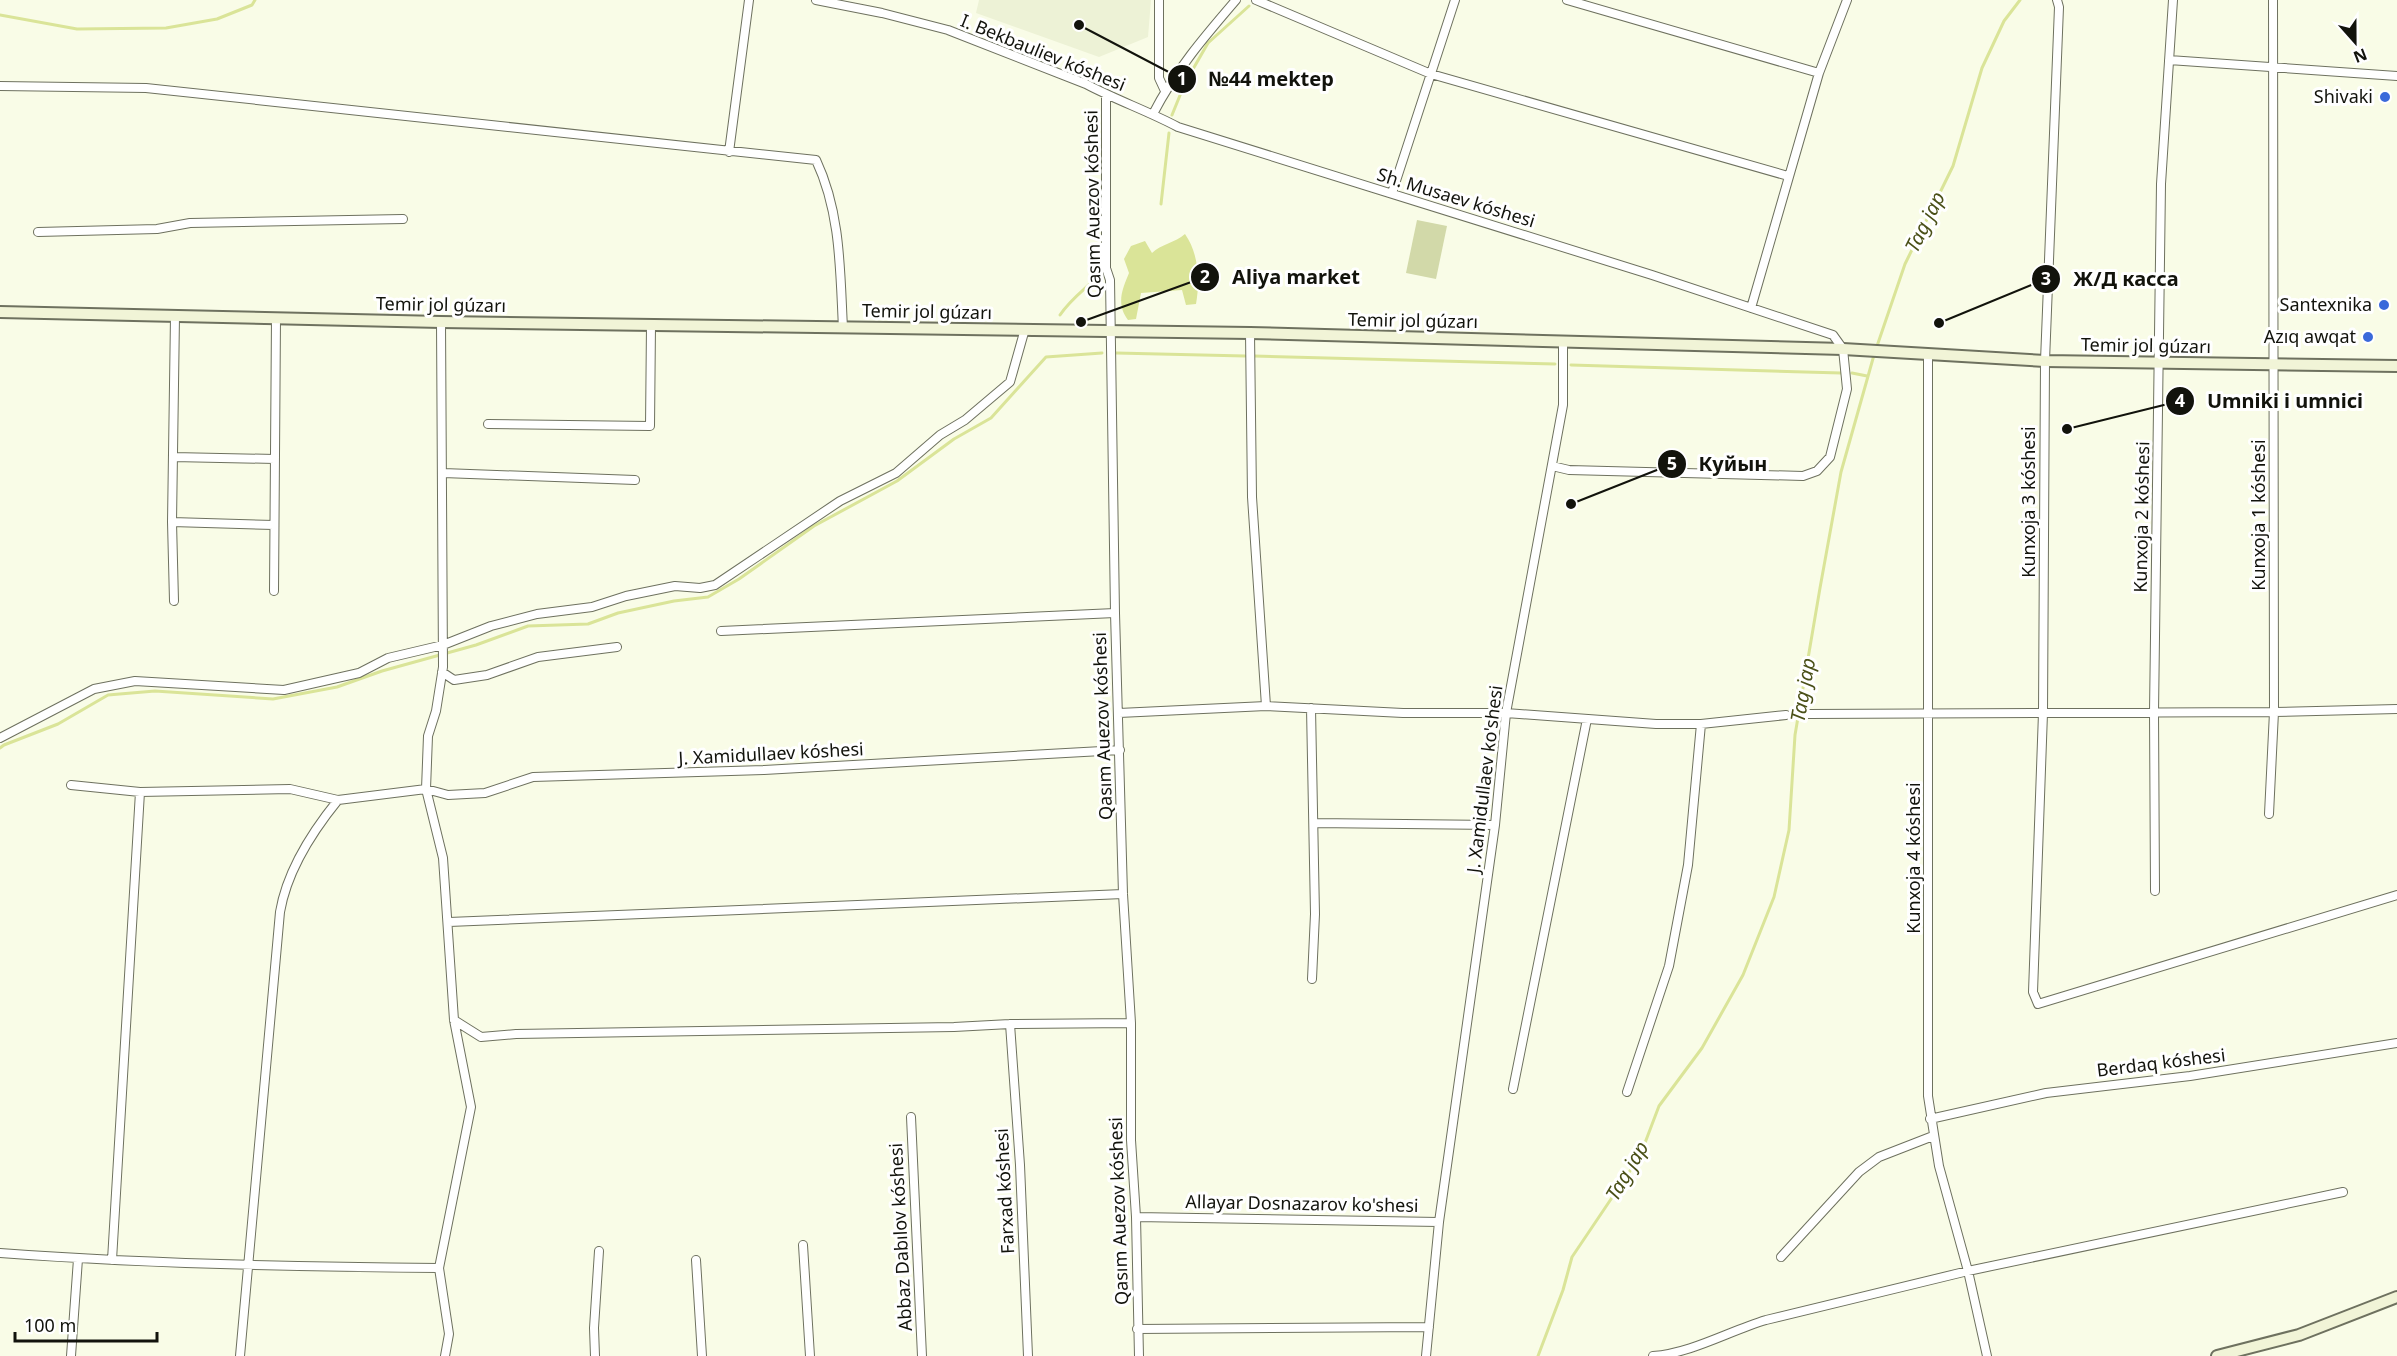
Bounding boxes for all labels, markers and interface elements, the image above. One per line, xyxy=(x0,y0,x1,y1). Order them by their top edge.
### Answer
street label: I. Bekbauliev kóshesi xyxy=(957,8,1129,96)
north arrow xyxy=(2325,12,2385,72)
text: N xyxy=(2350,43,2370,69)
callout: №44 mektep xyxy=(1167,60,1346,98)
text: №44 mektep xyxy=(1208,65,1334,92)
text: 1 xyxy=(1177,66,1187,90)
place label: Shivaki xyxy=(2314,84,2373,108)
marker: Shivaki xyxy=(2378,90,2392,104)
street label: Qasım Auezov kóshesi xyxy=(1078,110,1106,298)
street label: Sh. Musaev kóshesi xyxy=(1374,162,1538,232)
water label: Tag jap xyxy=(1898,187,1951,257)
callout: Aliya market xyxy=(1190,258,1372,296)
callout: Ж/Д касса xyxy=(2031,260,2190,298)
text: Aliya market xyxy=(1232,263,1360,290)
text: 2 xyxy=(1200,264,1210,288)
text: Ж/Д касса xyxy=(2073,265,2179,292)
text: 3 xyxy=(2041,266,2051,290)
street label: Temir jol gúzarı xyxy=(376,291,506,317)
place label: Santexnika xyxy=(2280,292,2372,316)
street label: Temir jol gúzarı xyxy=(862,298,992,324)
marker: Santexnika xyxy=(2377,298,2391,312)
street label: Temir jol gúzarı xyxy=(1348,307,1478,333)
place label: Azıq awqat xyxy=(2264,324,2356,348)
marker: Azıq awqat xyxy=(2361,330,2375,344)
street label: Temir jol gúzarı xyxy=(2081,332,2211,358)
callout: Umniki i umnici xyxy=(2165,382,2375,420)
text: Umniki i umnici xyxy=(2207,387,2363,414)
text: 4 xyxy=(2175,388,2185,412)
street label: Kunxoja 3 kóshesi xyxy=(2016,426,2040,578)
street label: Kunxoja 1 kóshesi xyxy=(2246,439,2270,591)
street label: Kunxoja 2 kóshesi xyxy=(2128,441,2154,593)
callout: Куйын xyxy=(1657,445,1780,483)
text: Куйын xyxy=(1699,450,1767,477)
text: 5 xyxy=(1667,451,1677,475)
street label: Qasım Auezov kóshesi xyxy=(1087,632,1117,820)
water label: Tag jap xyxy=(1784,656,1821,724)
street label: J. Xamidullaev ko'shesi xyxy=(1460,684,1507,876)
street label: J. Xamidullaev kóshesi xyxy=(676,736,864,770)
street label: Kunxoja 4 kóshesi xyxy=(1901,782,1925,934)
street label: Berdaq kóshesi xyxy=(2095,1042,2227,1082)
street label: Qasım Auezov kóshesi xyxy=(1103,1117,1133,1305)
street label: Farxad kóshesi xyxy=(989,1128,1019,1255)
water label: Tag jap xyxy=(1599,1136,1654,1206)
street label: Abbaz Dabılov kóshesi xyxy=(883,1142,917,1332)
street label: Allayar Dosnazarov ko'shesi xyxy=(1185,1189,1419,1217)
scale bar xyxy=(15,1305,158,1343)
text: 100 m xyxy=(24,1313,76,1337)

